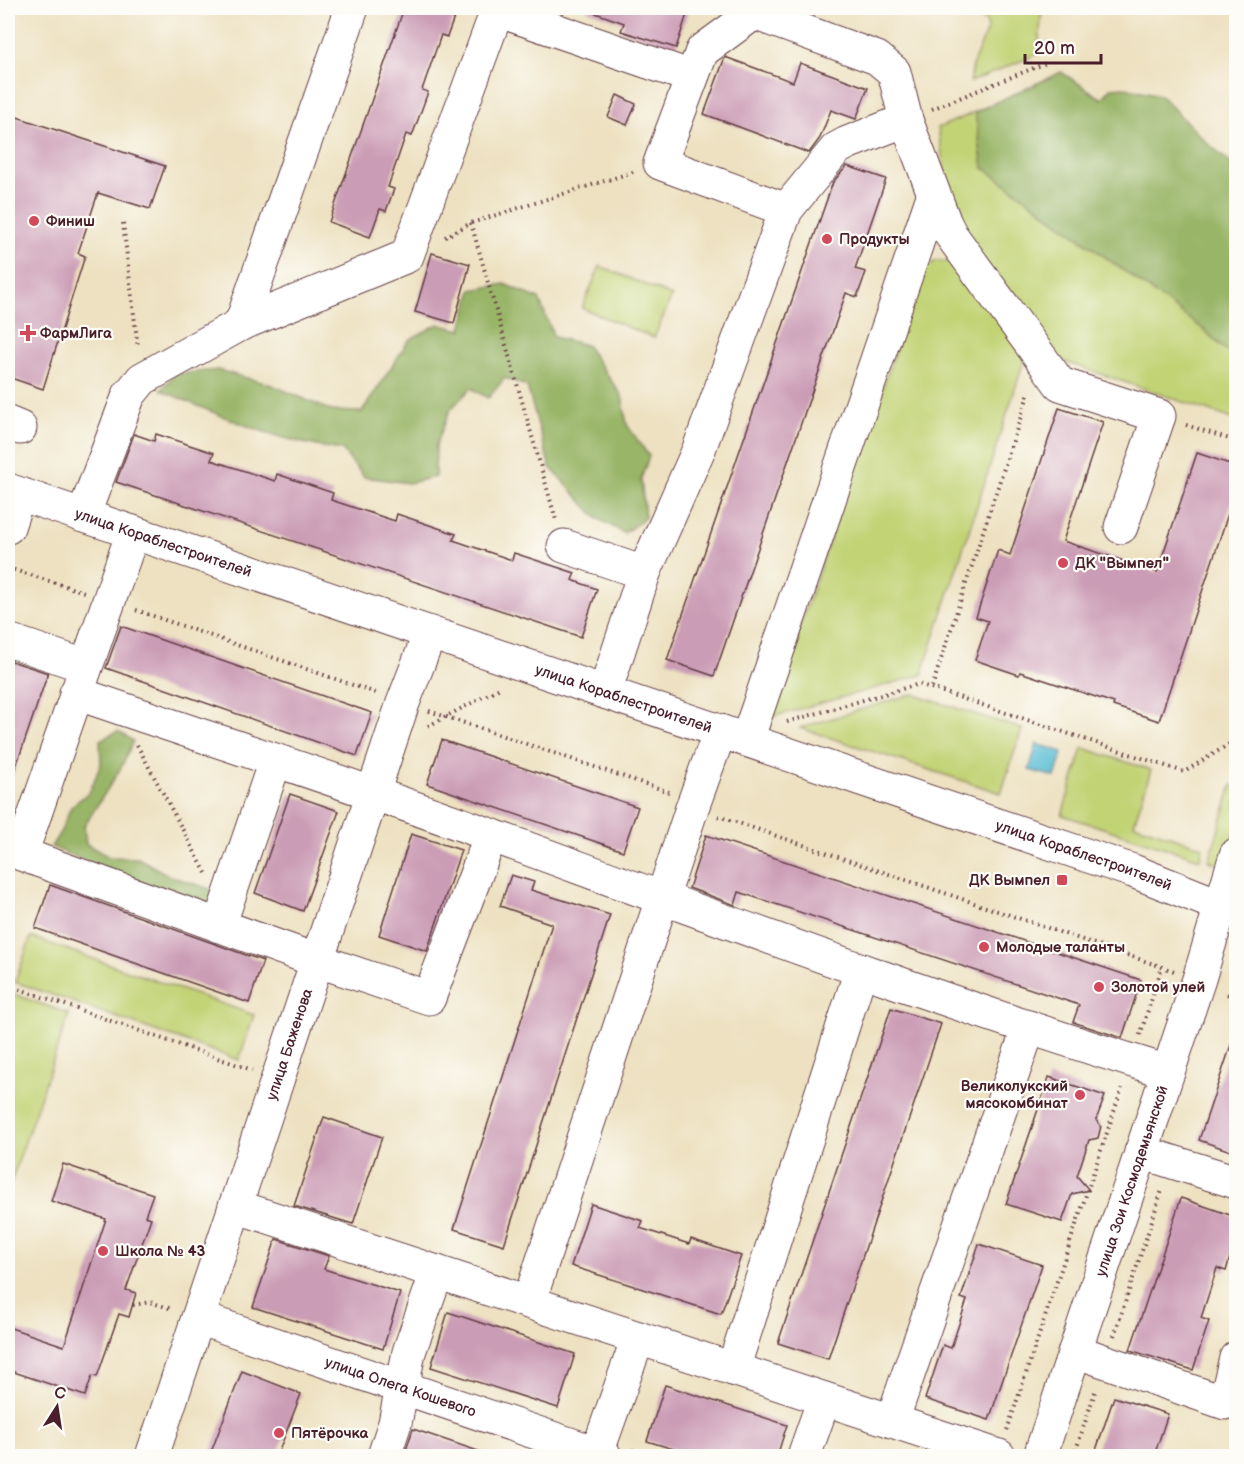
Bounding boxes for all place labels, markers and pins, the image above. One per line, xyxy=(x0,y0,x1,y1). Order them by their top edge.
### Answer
place label: Финиш xyxy=(46,212,95,231)
marker: Финиш xyxy=(27,214,41,228)
place label: Продукты xyxy=(839,230,910,249)
marker: Продукты xyxy=(820,232,834,246)
place label: ФармЛига xyxy=(40,324,112,343)
marker: ФармЛига xyxy=(21,326,35,340)
place label: ДК "Вымпел" xyxy=(1075,554,1169,573)
marker: ДК "Вымпел" xyxy=(1056,556,1070,570)
place label: ДК Вымпел xyxy=(969,871,1050,890)
marker: ДК Вымпел xyxy=(1055,873,1069,887)
place label: Молодые таланты xyxy=(996,938,1125,957)
marker: Молодые таланты xyxy=(977,940,991,954)
place label: Золотой улей xyxy=(1111,978,1205,997)
marker: Золотой улей xyxy=(1092,980,1106,994)
place label: Великолукский мясокомбинат xyxy=(961,1077,1069,1113)
marker: Великолукский мясокомбинат xyxy=(1073,1088,1087,1102)
place label: Школа № 43 xyxy=(115,1242,206,1261)
marker: Школа № 43 xyxy=(96,1244,110,1258)
place label: Пятёрочка xyxy=(291,1424,369,1443)
marker: Пятёрочка xyxy=(272,1426,286,1440)

